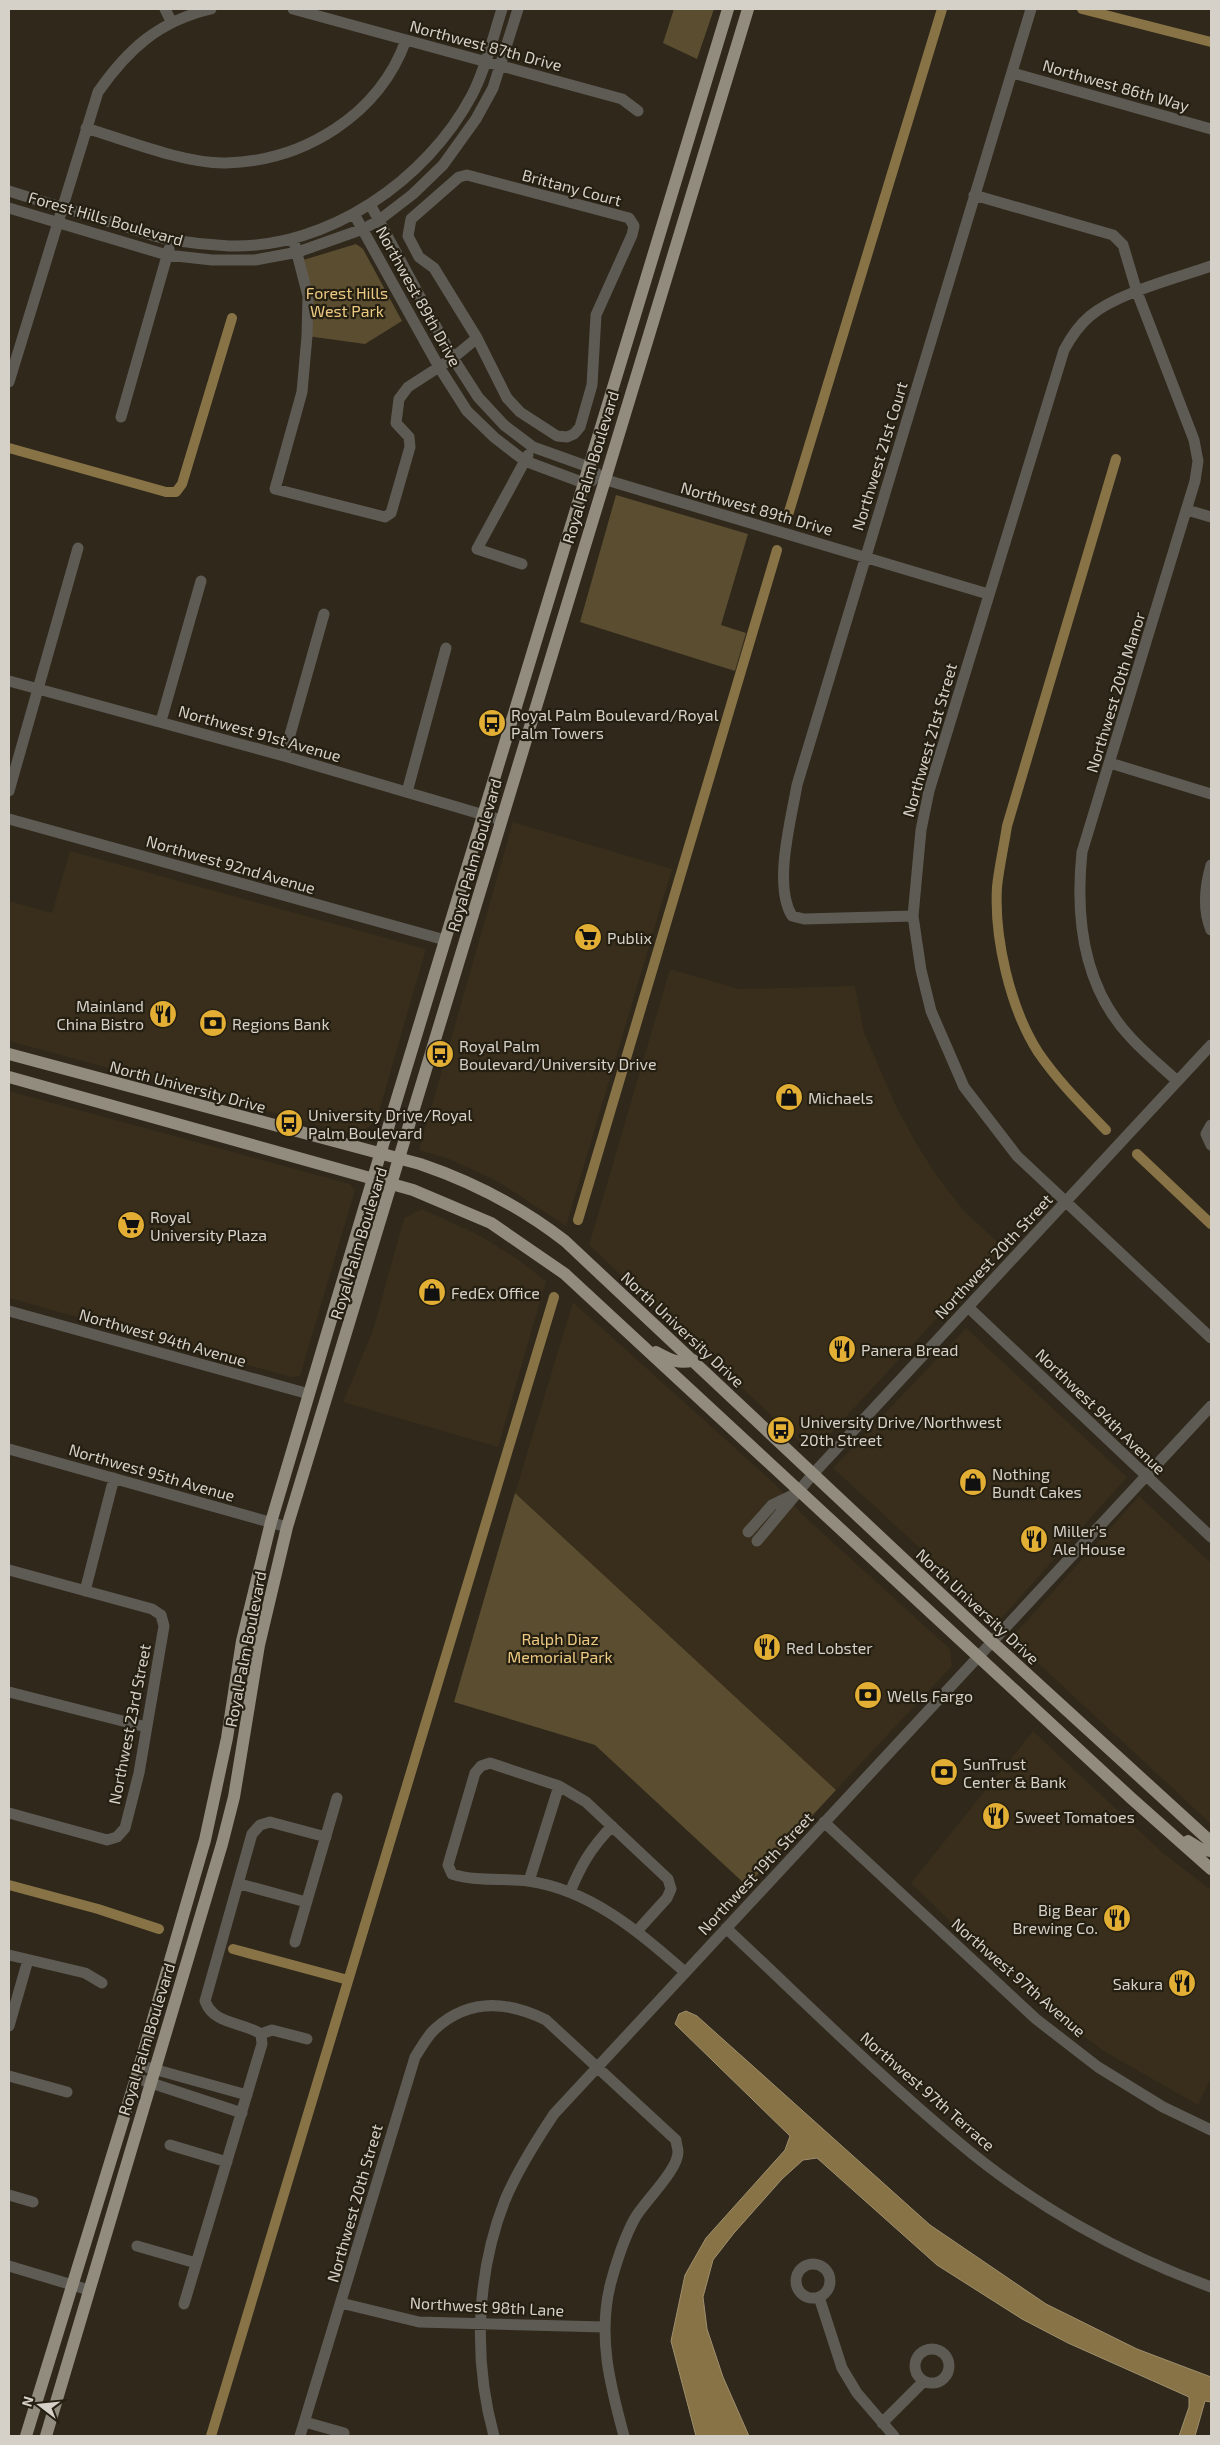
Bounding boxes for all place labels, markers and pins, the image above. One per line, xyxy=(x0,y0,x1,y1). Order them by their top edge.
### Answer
place label: Royal Palm Boulevard/Royal Palm Towers xyxy=(511,705,719,742)
bus stop icon: Royal Palm Boulevard/Royal Palm Towers xyxy=(477,708,507,738)
supermarket icon: Publix xyxy=(573,922,603,952)
place label: Publix xyxy=(607,928,652,947)
place label: Mainland China Bistro xyxy=(57,996,144,1033)
restaurant icon: Mainland China Bistro xyxy=(148,999,178,1029)
bank icon: Regions Bank xyxy=(198,1008,228,1038)
place label: Regions Bank xyxy=(232,1014,330,1033)
place label: Royal Palm Boulevard/University Drive xyxy=(459,1036,656,1073)
bus stop icon: Royal Palm Boulevard/University Drive xyxy=(425,1039,455,1069)
shop icon: Michaels xyxy=(774,1082,804,1112)
place label: Michaels xyxy=(808,1088,873,1107)
place label: University Drive/Royal Palm Boulevard xyxy=(308,1105,472,1142)
bus stop icon: University Drive/Royal Palm Boulevard xyxy=(274,1108,304,1138)
place label: Royal University Plaza xyxy=(150,1207,267,1244)
supermarket icon: Royal University Plaza xyxy=(116,1210,146,1240)
shop icon: FedEx Office xyxy=(417,1277,447,1307)
place label: FedEx Office xyxy=(451,1283,540,1302)
restaurant icon: Panera Bread xyxy=(827,1334,857,1364)
place label: Panera Bread xyxy=(861,1340,959,1359)
place label: University Drive/Northwest 20th Street xyxy=(800,1412,1002,1449)
bus stop icon: University Drive/Northwest 20th Street xyxy=(766,1415,796,1445)
place label: Nothing Bundt Cakes xyxy=(992,1464,1082,1501)
shop icon: Nothing Bundt Cakes xyxy=(958,1467,988,1497)
place label: Miller's Ale House xyxy=(1053,1521,1125,1558)
restaurant icon: Miller's Ale House xyxy=(1019,1524,1049,1554)
restaurant icon: Red Lobster xyxy=(752,1632,782,1662)
place label: Red Lobster xyxy=(786,1638,873,1657)
bank icon: Wells Fargo xyxy=(853,1680,883,1710)
place label: Wells Fargo xyxy=(887,1686,973,1705)
place label: SunTrust Center & Bank xyxy=(963,1754,1066,1791)
bank icon: SunTrust Center & Bank xyxy=(929,1757,959,1787)
restaurant icon: Sweet Tomatoes xyxy=(981,1801,1011,1831)
place label: Sweet Tomatoes xyxy=(1015,1807,1135,1826)
place label: Big Bear Brewing Co. xyxy=(1012,1900,1099,1937)
restaurant icon: Big Bear Brewing Co. xyxy=(1102,1903,1132,1933)
restaurant icon: Sakura xyxy=(1167,1968,1197,1998)
place label: Sakura xyxy=(1113,1974,1163,1993)

